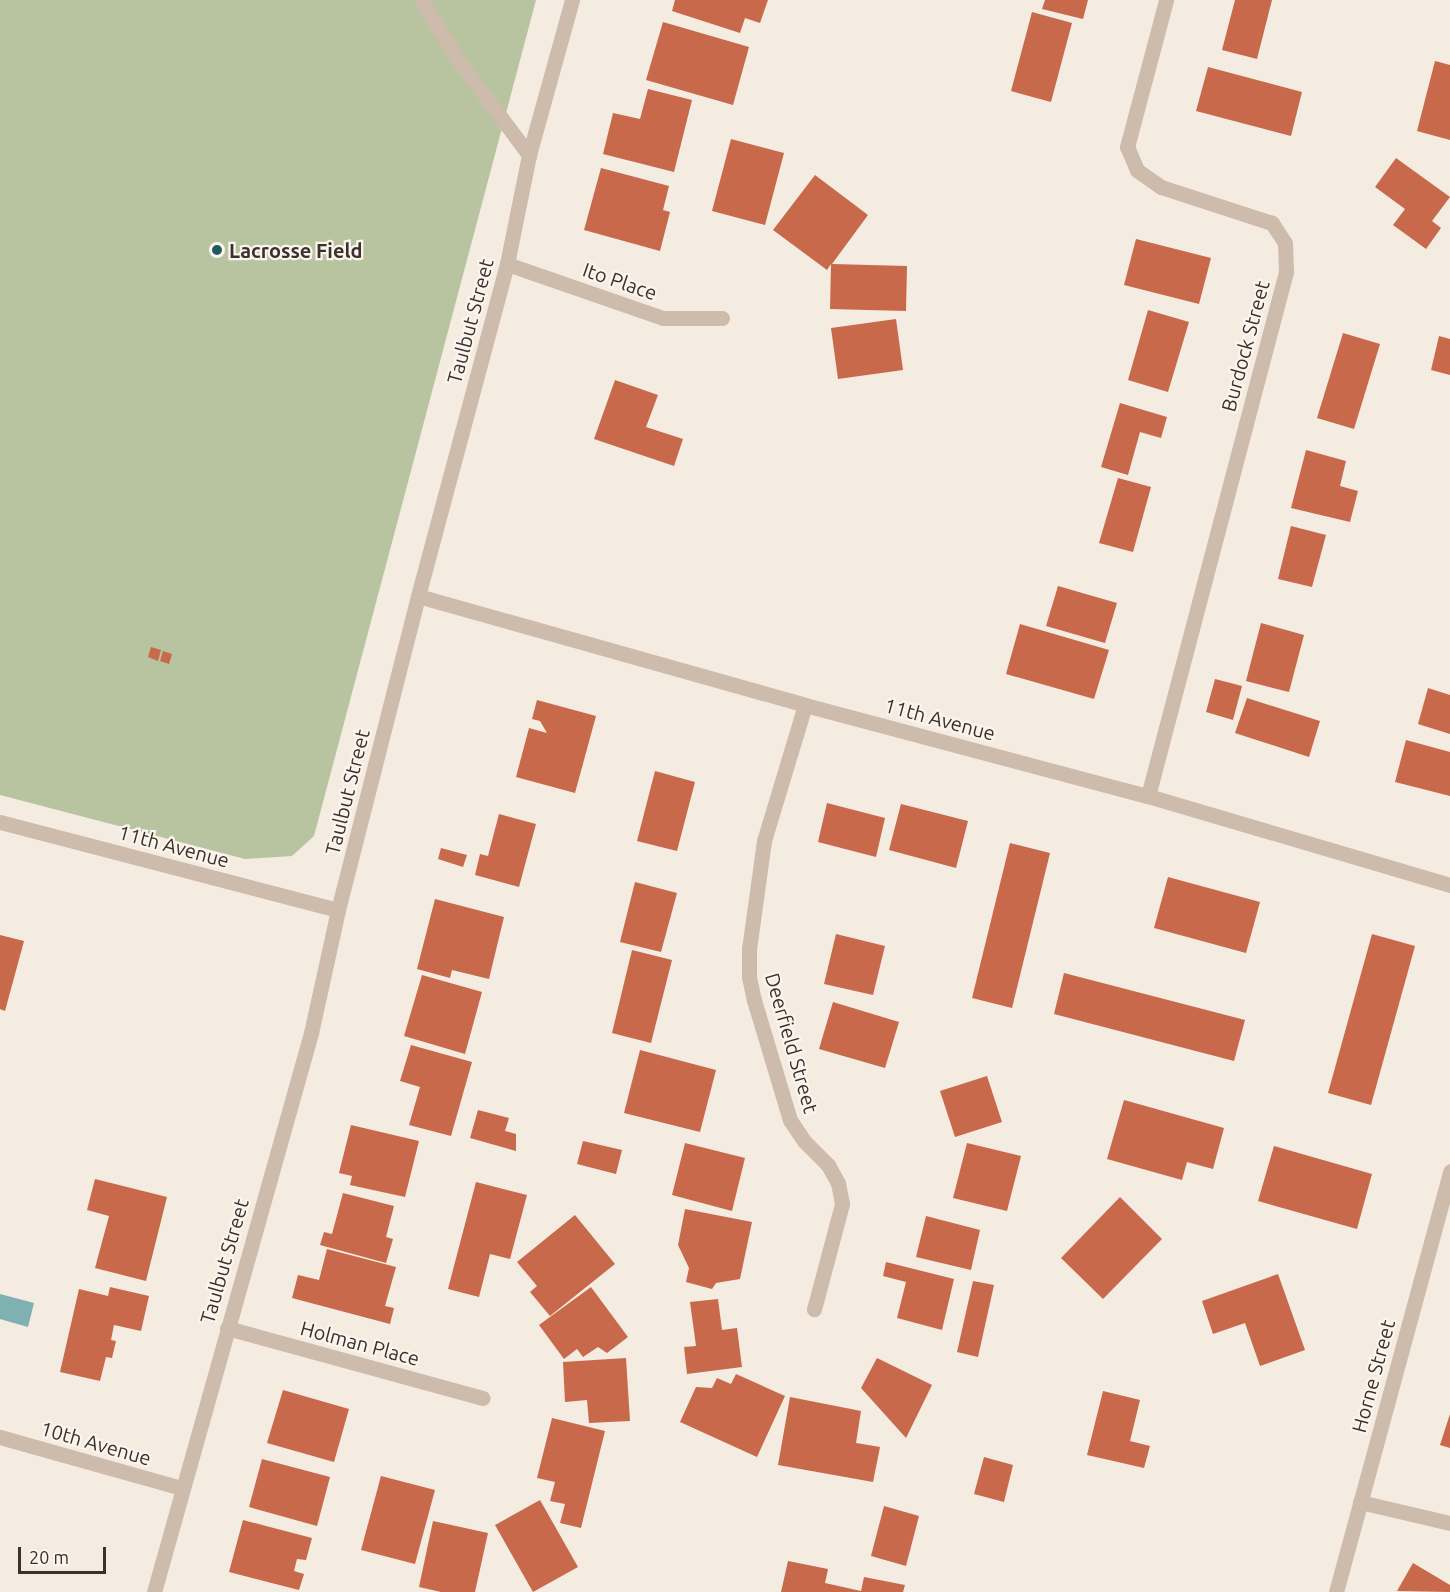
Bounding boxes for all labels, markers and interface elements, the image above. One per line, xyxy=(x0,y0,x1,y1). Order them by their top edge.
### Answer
place label: Lacrosse Field xyxy=(229,238,362,262)
marker: Lacrosse Field xyxy=(210,243,224,257)
street label: Taulbut Street xyxy=(442,256,498,386)
street label: Ito Place xyxy=(580,257,660,305)
street label: Burdock Street xyxy=(1216,278,1274,414)
street label: 11th Avenue xyxy=(882,693,998,745)
street label: Taulbut Street xyxy=(320,727,374,857)
street label: 11th Avenue xyxy=(116,820,232,872)
street label: Deerfield Street xyxy=(761,970,823,1116)
street label: Taulbut Street xyxy=(195,1196,253,1326)
street label: Holman Place xyxy=(298,1316,422,1370)
street label: Horne Street xyxy=(1346,1317,1400,1435)
street label: 10th Avenue xyxy=(38,1416,154,1470)
scale bar xyxy=(21,1535,110,1573)
text: 20 m xyxy=(29,1547,69,1567)

